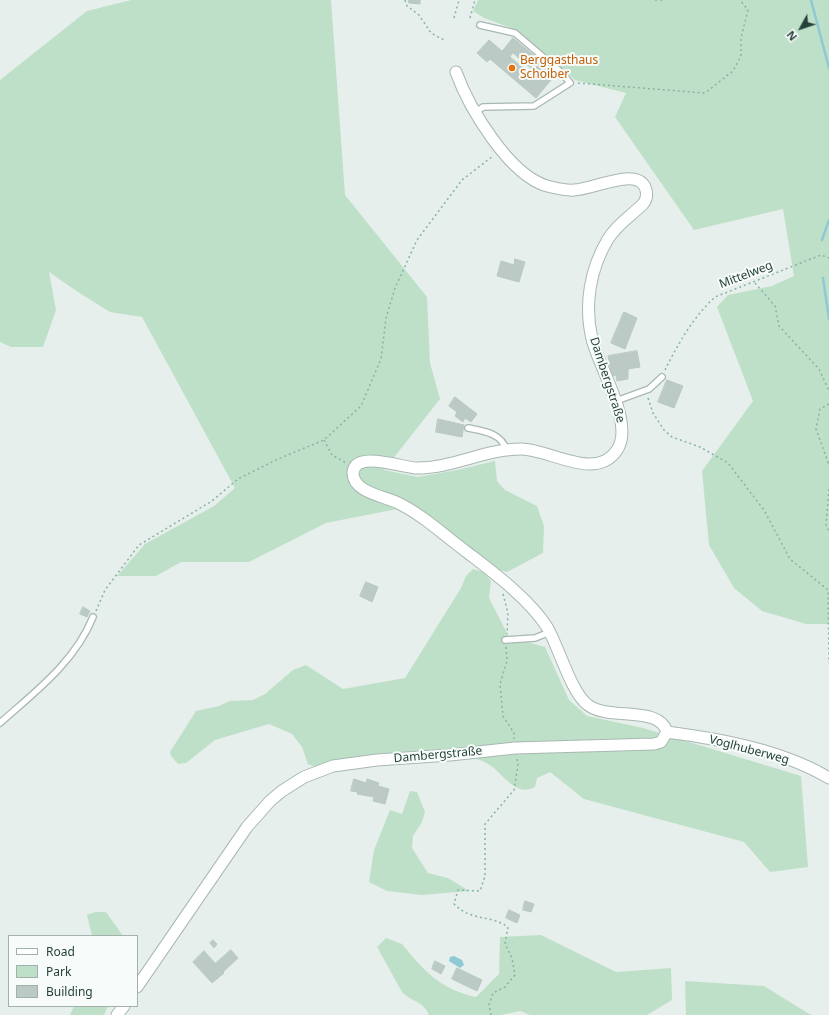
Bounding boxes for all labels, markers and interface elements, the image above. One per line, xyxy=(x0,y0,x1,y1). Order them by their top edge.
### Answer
north arrow xyxy=(781,8,821,48)
text: N xyxy=(783,28,800,44)
place label: Berggasthaus Schoiber xyxy=(520,54,598,82)
marker: Berggasthaus Schoiber xyxy=(507,63,517,73)
street label: Mittelweg xyxy=(717,258,775,292)
street label: Dambergstraße xyxy=(586,335,628,425)
street label: Voglhuberweg xyxy=(707,732,791,768)
street label: Dambergstraße xyxy=(393,744,483,766)
legend xyxy=(8,935,138,1007)
text: Road xyxy=(46,943,75,960)
text: Park xyxy=(46,963,71,980)
text: Building xyxy=(46,983,93,1000)

